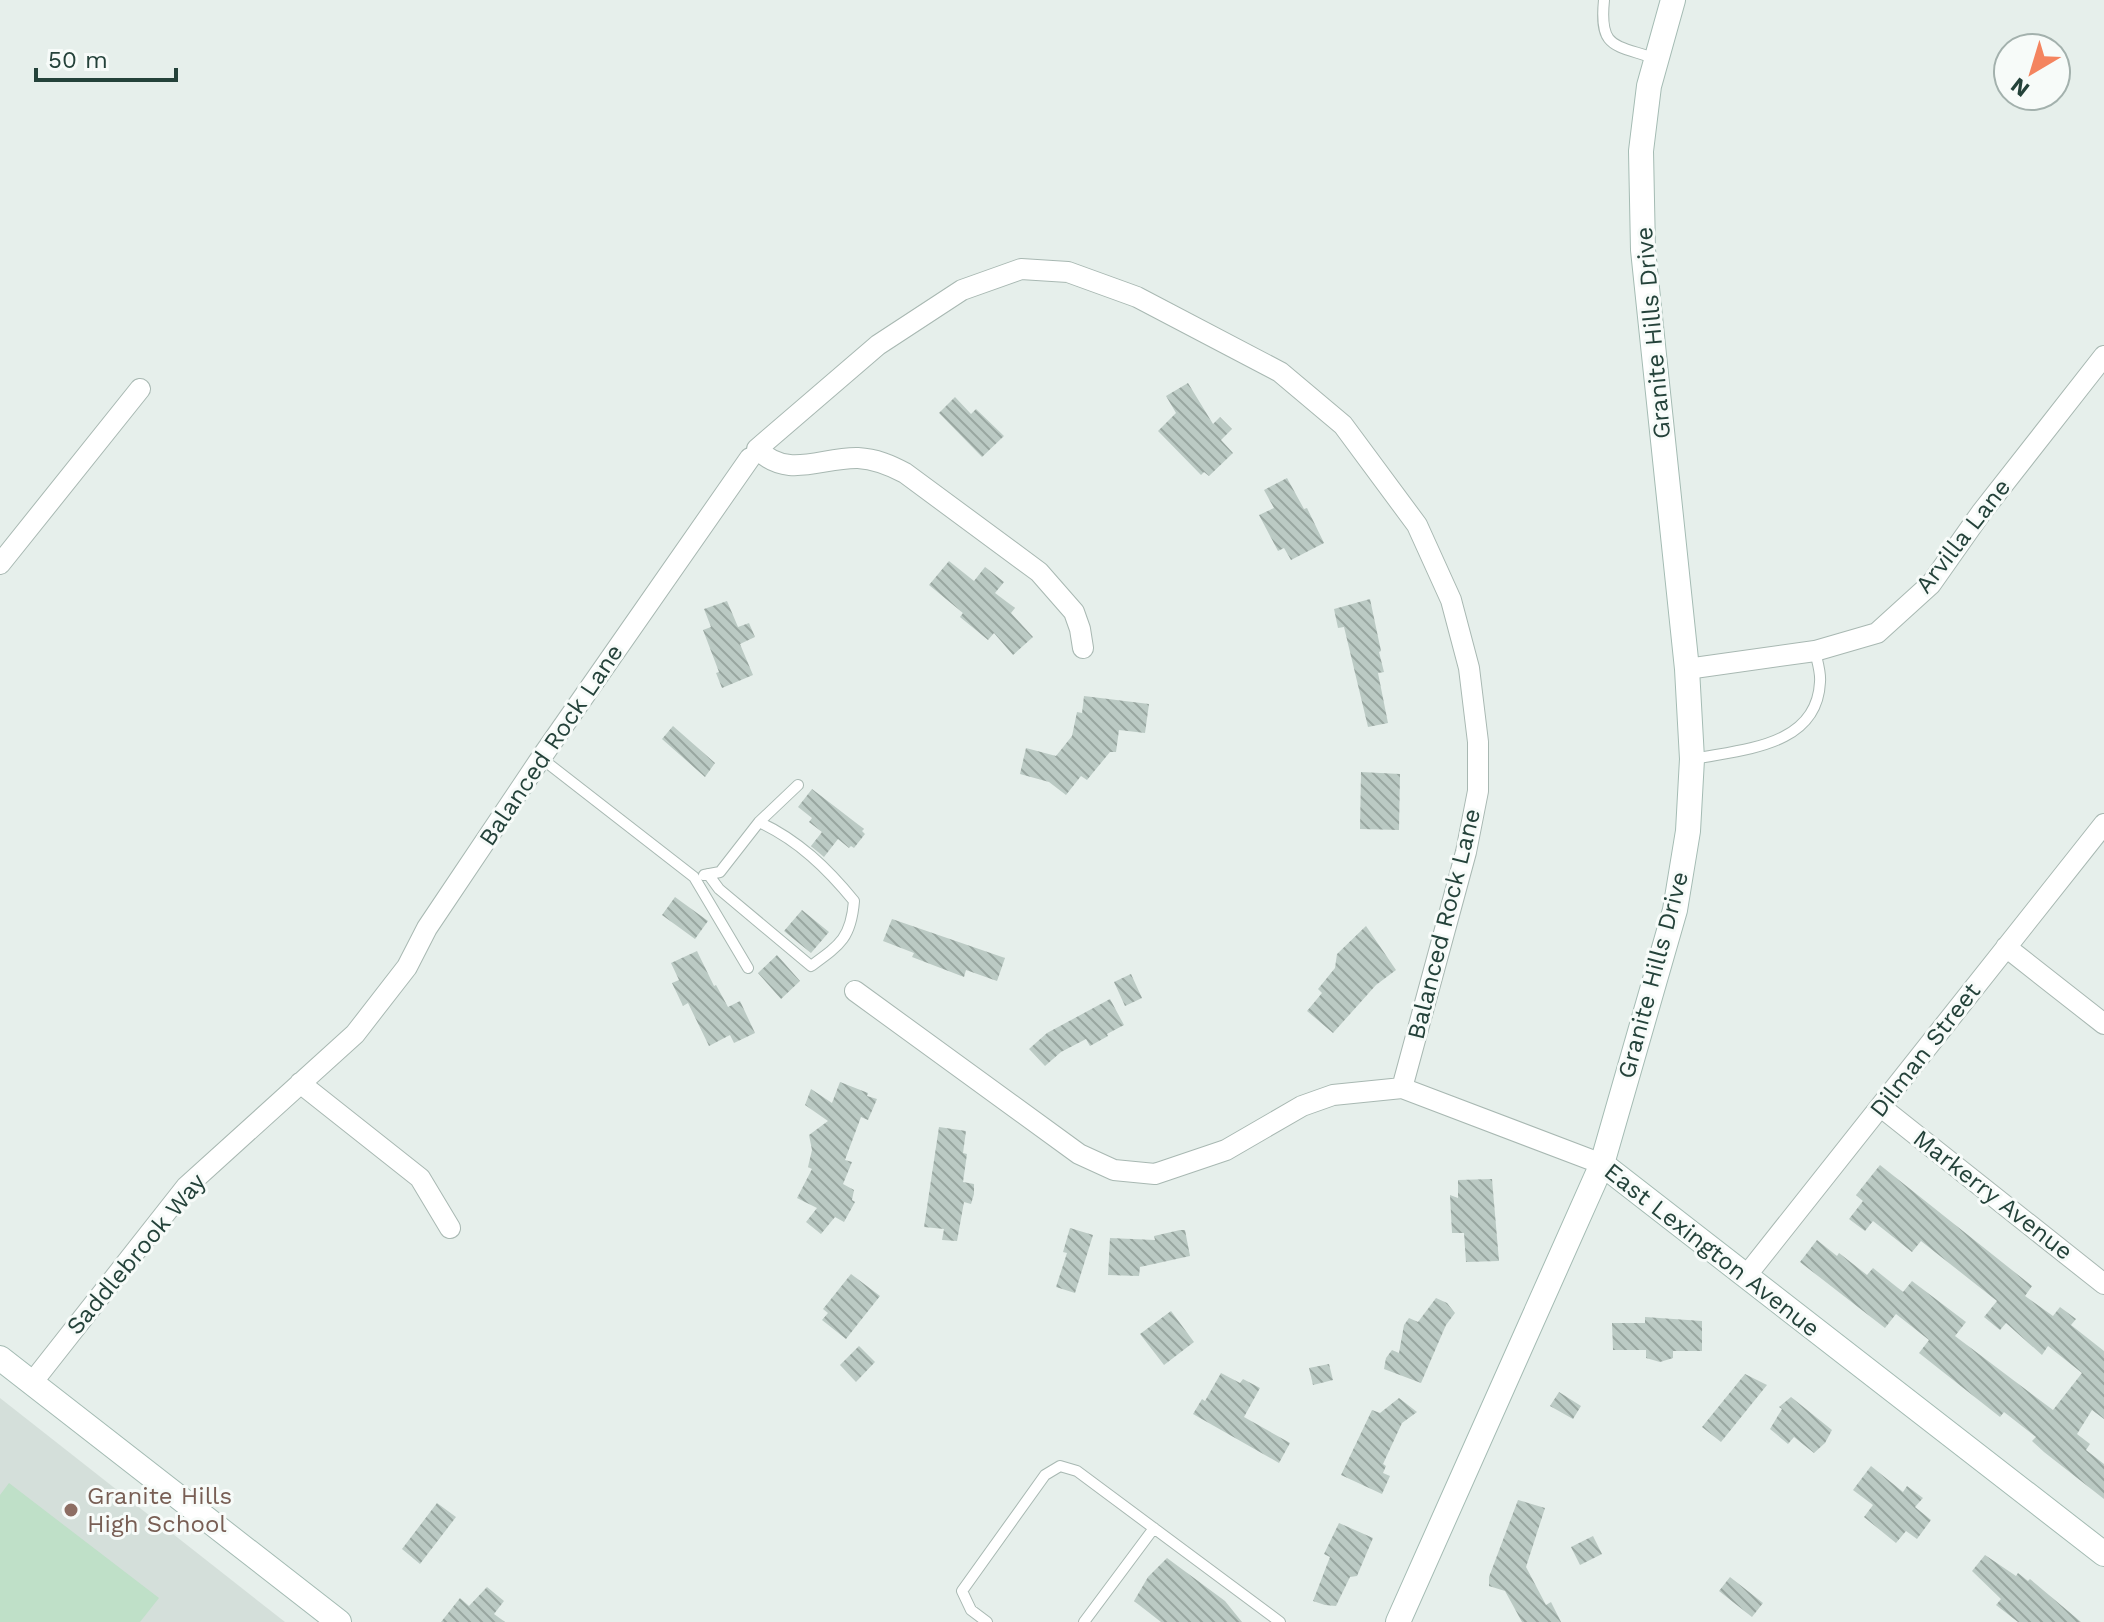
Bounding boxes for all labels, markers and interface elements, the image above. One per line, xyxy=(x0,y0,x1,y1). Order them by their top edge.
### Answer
scale bar xyxy=(36,32,176,82)
north arrow xyxy=(1992,32,2072,112)
text: 50 m xyxy=(48,46,108,74)
text: N xyxy=(2006,72,2034,102)
street label: Granite Hills Drive xyxy=(1630,226,1676,440)
street label: Arvilla Lane xyxy=(1910,473,2016,599)
street label: Balanced Rock Lane xyxy=(473,639,629,851)
street label: Balanced Rock Lane xyxy=(1402,806,1486,1042)
street label: Granite Hills Drive xyxy=(1612,869,1694,1081)
street label: Dilman Street xyxy=(1864,977,1986,1123)
street label: Markerry Avenue xyxy=(1908,1124,2078,1266)
street label: East Lexington Avenue xyxy=(1599,1157,1825,1343)
street label: Saddlebrook Way xyxy=(61,1167,212,1340)
place label: Granite Hills High School xyxy=(87,1482,232,1538)
marker: Granite Hills High School xyxy=(62,1501,80,1519)

